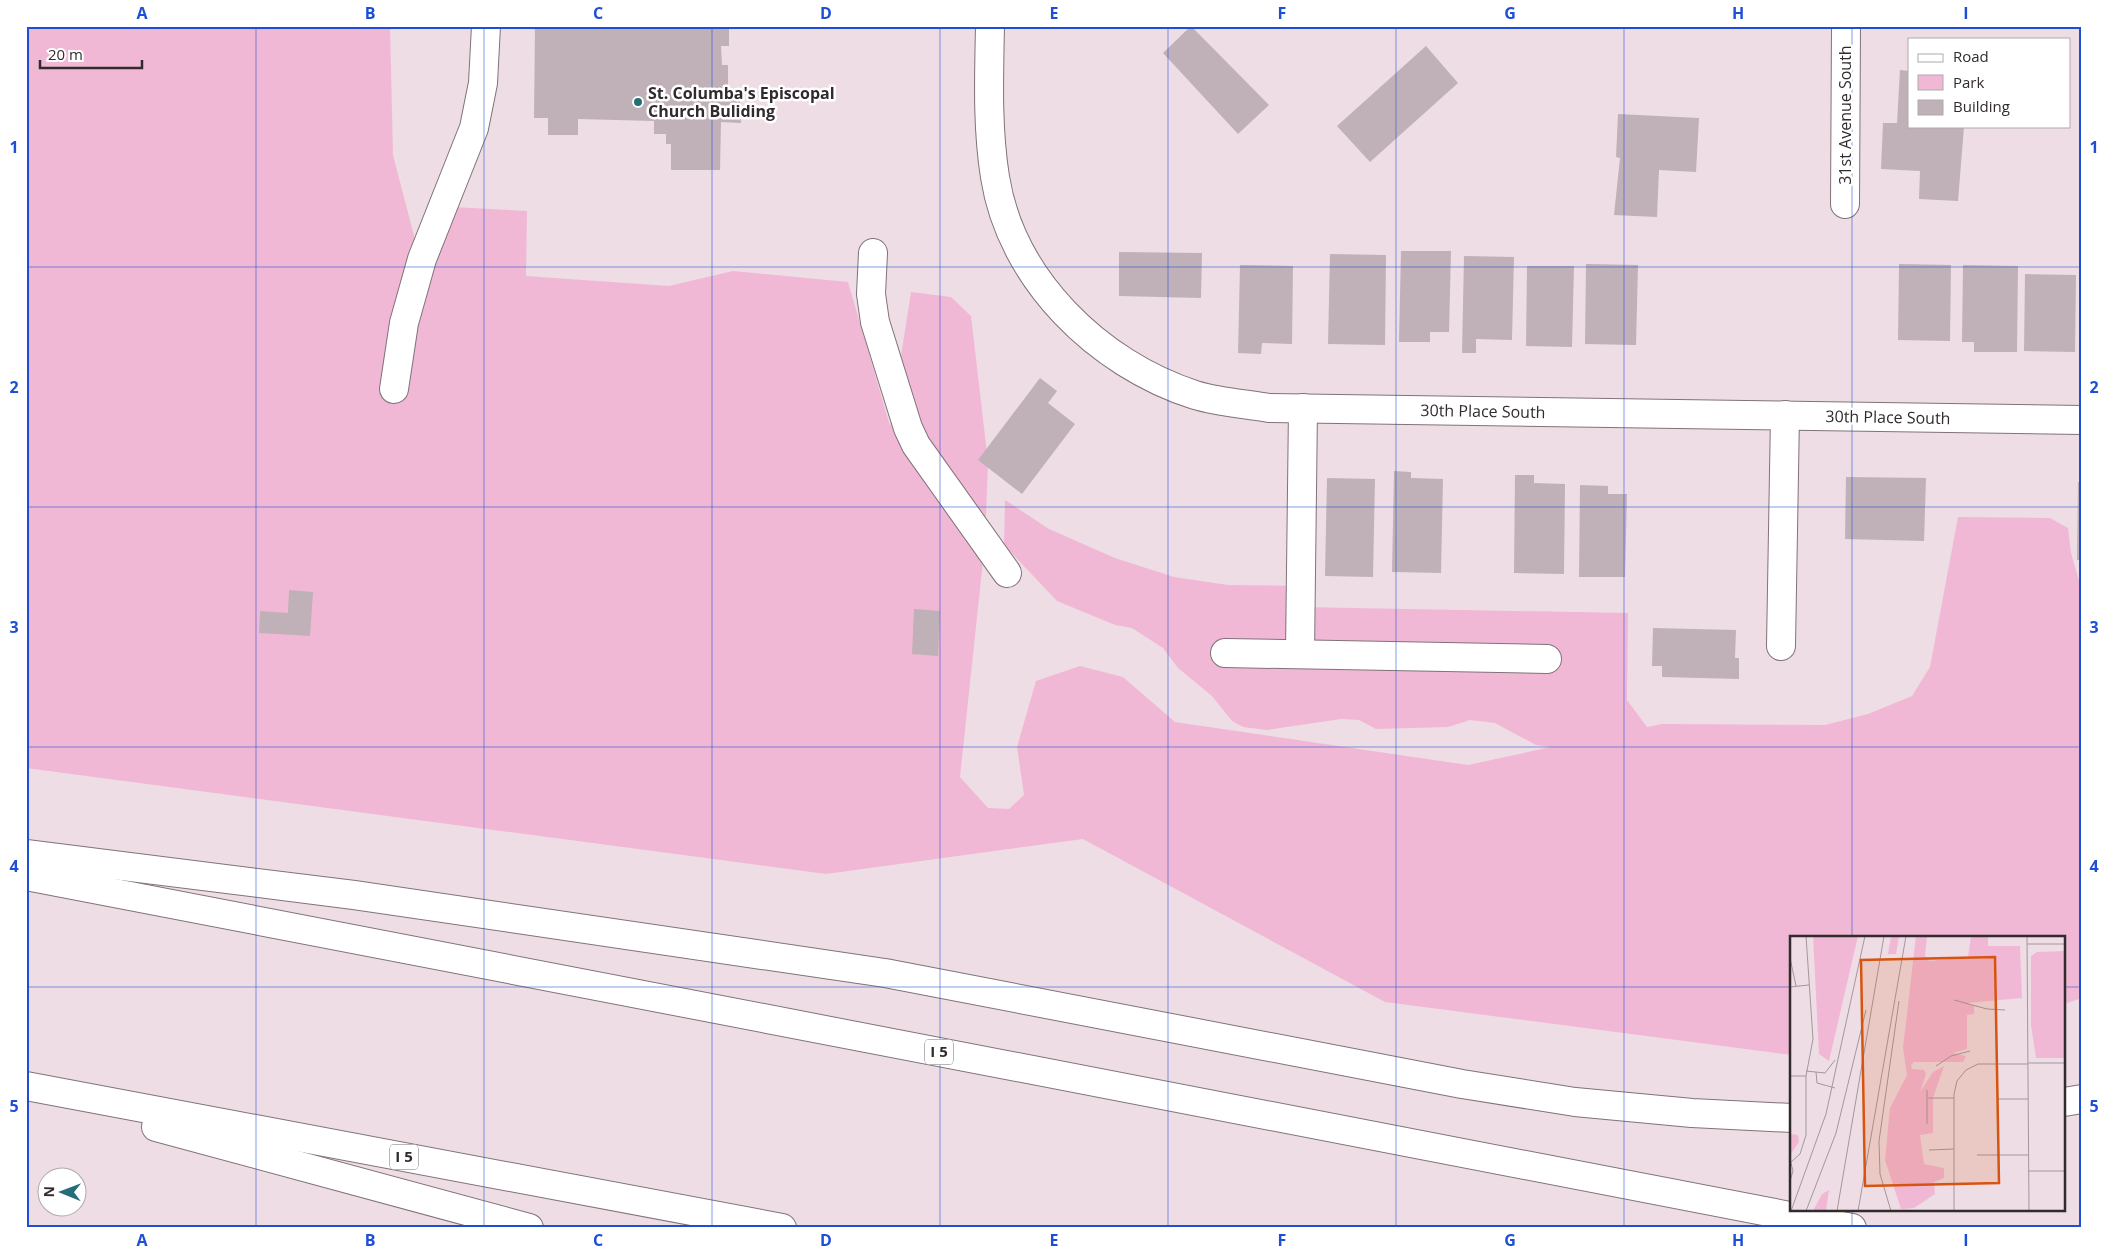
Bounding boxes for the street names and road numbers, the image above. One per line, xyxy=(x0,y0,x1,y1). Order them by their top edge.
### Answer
street label: 31st Avenue South xyxy=(1834,45,1856,185)
street label: 30th Place South xyxy=(1420,399,1546,423)
street label: 30th Place South xyxy=(1825,405,1951,429)
road number: I 5 xyxy=(925,1040,953,1064)
road number: I 5 xyxy=(390,1144,418,1170)

